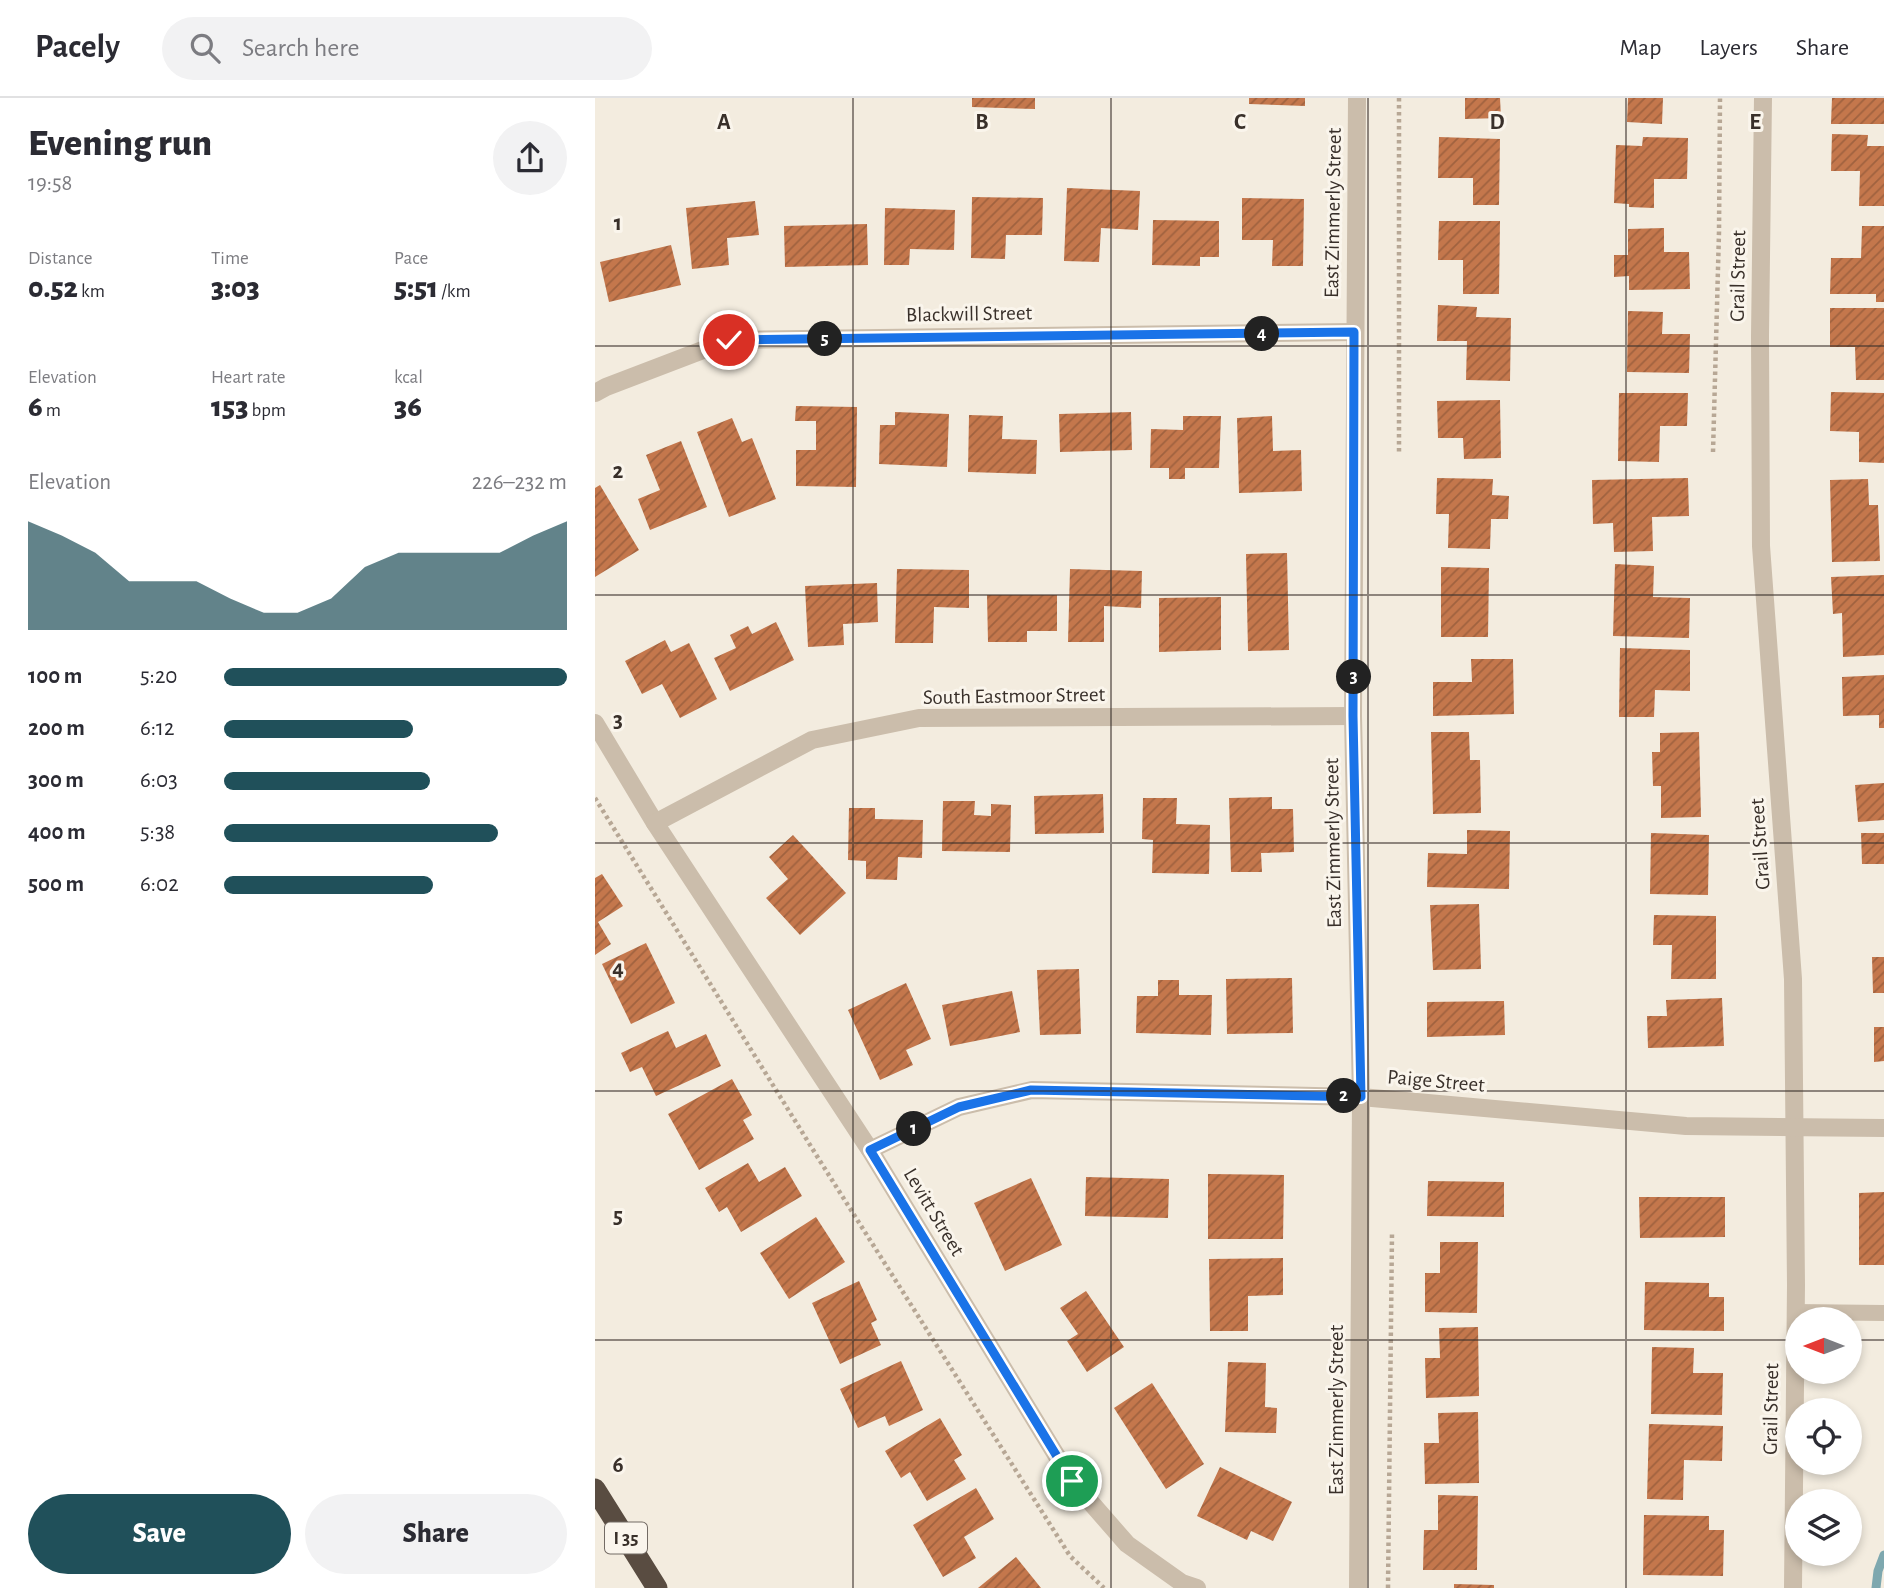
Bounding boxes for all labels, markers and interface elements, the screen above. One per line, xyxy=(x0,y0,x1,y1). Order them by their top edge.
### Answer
search box xyxy=(162,17,652,80)
icon: search xyxy=(186,29,224,67)
text: Pacely xyxy=(35,31,120,64)
text: Search here xyxy=(242,35,360,61)
text: Map xyxy=(1619,36,1661,60)
text: Layers xyxy=(1699,36,1758,60)
text: Share xyxy=(1796,36,1849,60)
text: A xyxy=(717,111,731,134)
text: B xyxy=(975,111,989,134)
text: C xyxy=(1234,111,1246,134)
text: D xyxy=(1489,111,1505,134)
text: E xyxy=(1749,111,1761,134)
button: share xyxy=(493,121,567,195)
text: Evening run xyxy=(28,125,212,163)
street label: East Zimmerly Street xyxy=(1321,127,1345,298)
text: 19:58 xyxy=(28,172,73,195)
text: 1 xyxy=(614,212,622,235)
street label: Grail Street xyxy=(1727,230,1749,322)
text: Distance xyxy=(28,249,92,268)
text: Time xyxy=(211,249,249,268)
text: Pace xyxy=(394,249,428,268)
text: 0.52 xyxy=(28,273,78,303)
text: 3:03 xyxy=(211,273,260,303)
text: 5:51 xyxy=(394,273,438,303)
text: km xyxy=(78,282,105,301)
text: /km xyxy=(438,282,471,301)
street label: Blackwill Street xyxy=(906,302,1033,326)
pin xyxy=(699,310,759,370)
pin: 4 xyxy=(1245,316,1279,352)
icon: check xyxy=(710,321,748,359)
pin: 5 xyxy=(807,322,842,356)
text: 4 xyxy=(1257,324,1266,343)
text: 5 xyxy=(820,329,829,348)
text: Elevation xyxy=(28,368,97,387)
text: Heart rate xyxy=(211,368,286,387)
text: kcal xyxy=(394,368,423,387)
text: 6 xyxy=(28,392,43,422)
text: 153 xyxy=(211,392,248,422)
text: 36 xyxy=(394,392,422,422)
text: m xyxy=(43,401,61,420)
text: bpm xyxy=(248,401,286,420)
text: 2 xyxy=(613,460,624,483)
text: Elevation xyxy=(28,471,111,494)
text: 226–232 m xyxy=(472,471,567,494)
pin: 3 xyxy=(1337,660,1371,694)
text: 100 m xyxy=(28,665,82,688)
text: 5:20 xyxy=(140,665,178,688)
text: 3 xyxy=(1349,667,1358,686)
street label: South Eastmoor Street xyxy=(923,684,1106,708)
text: 3 xyxy=(613,709,623,732)
text: 200 m xyxy=(28,717,85,740)
text: 6:12 xyxy=(140,717,174,740)
street label: East Zimmerly Street xyxy=(1321,757,1345,928)
text: 300 m xyxy=(28,769,84,792)
text: 6:03 xyxy=(140,769,178,792)
street label: Grail Street xyxy=(1746,797,1774,890)
text: 400 m xyxy=(28,821,86,844)
text: 5:38 xyxy=(140,821,175,844)
text: 500 m xyxy=(28,873,84,896)
text: 6:02 xyxy=(140,873,179,896)
text: 4 xyxy=(612,957,624,980)
street label: Paige Street xyxy=(1386,1066,1486,1096)
pin: 2 xyxy=(1327,1079,1361,1114)
text: 2 xyxy=(1339,1086,1348,1105)
pin: 1 xyxy=(897,1112,931,1146)
text: 1 xyxy=(910,1119,917,1138)
street label: Levitt Street xyxy=(900,1164,968,1260)
text: 5 xyxy=(613,1205,623,1228)
north arrow xyxy=(1785,1307,1862,1384)
map controls xyxy=(1785,1307,1862,1566)
street label: East Zimmerly Street xyxy=(1326,1324,1347,1495)
street label: Grail Street xyxy=(1760,1363,1782,1455)
button: locate xyxy=(1785,1398,1862,1475)
pin xyxy=(1042,1451,1102,1511)
text: 6 xyxy=(612,1454,624,1477)
icon: arrive xyxy=(1053,1462,1091,1500)
button: layers xyxy=(1785,1489,1862,1566)
button: Save xyxy=(28,1494,291,1574)
button: Share xyxy=(305,1494,567,1574)
road number: I 35 xyxy=(605,1522,647,1554)

